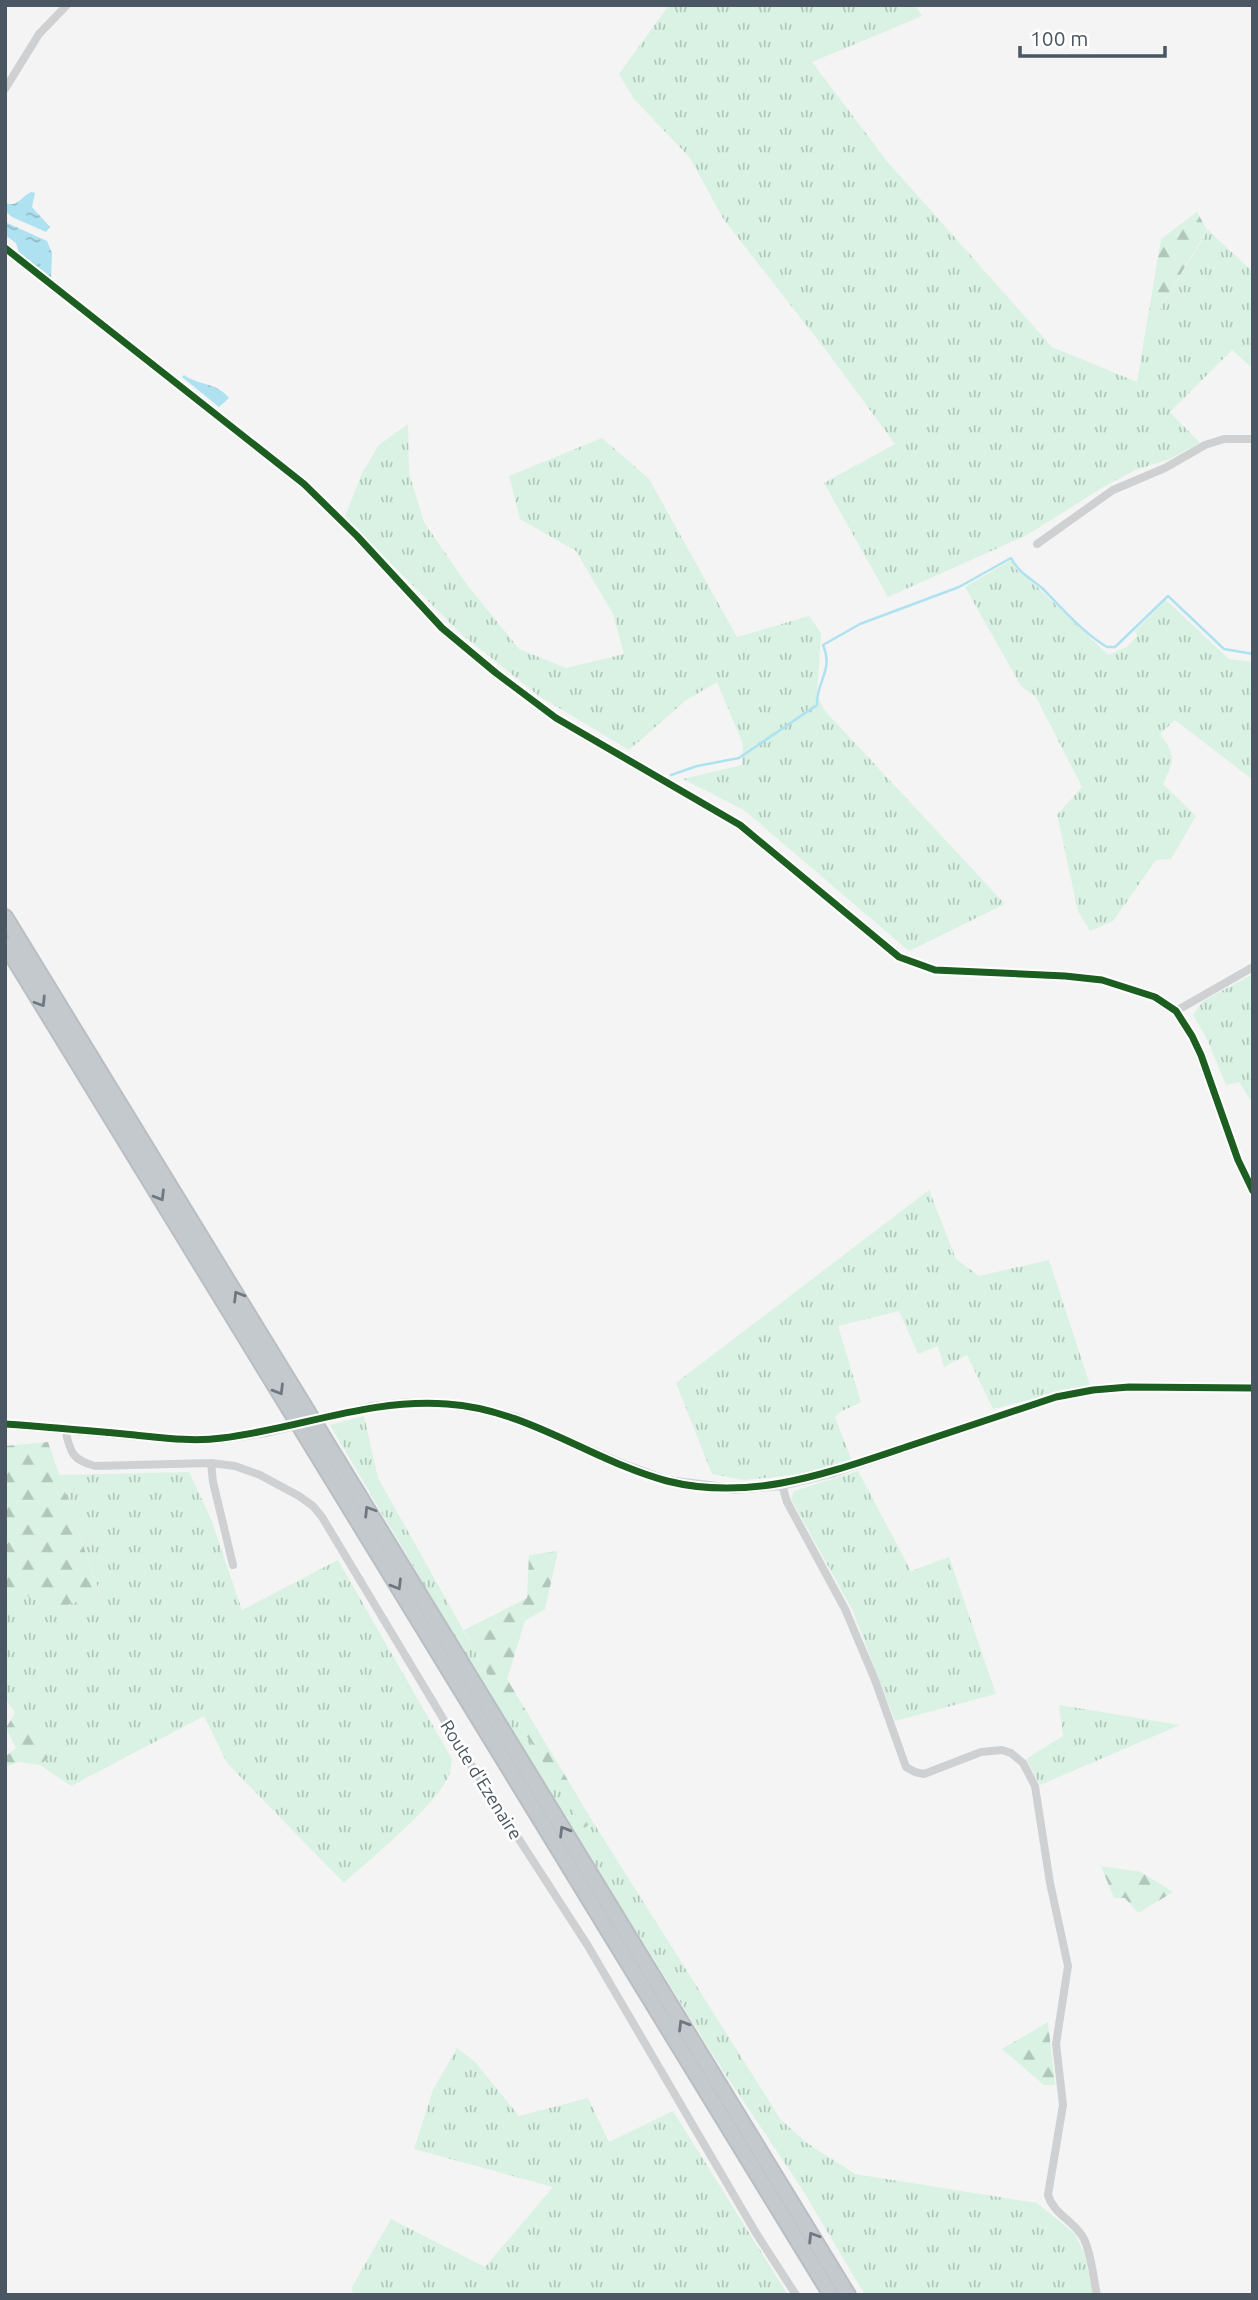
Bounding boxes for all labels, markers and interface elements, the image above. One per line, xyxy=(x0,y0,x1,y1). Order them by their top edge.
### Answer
scale bar xyxy=(1020,14,1165,58)
text: 100 m xyxy=(1030,26,1088,50)
one-way arrow xyxy=(33,995,46,1008)
one-way arrow xyxy=(151,1189,164,1202)
one-way arrow xyxy=(233,1291,246,1304)
one-way arrow xyxy=(270,1383,283,1396)
one-way arrow xyxy=(365,1506,378,1519)
one-way arrow xyxy=(389,1577,402,1590)
street label: Route d'Ezenaire xyxy=(437,1716,527,1843)
one-way arrow xyxy=(560,1825,573,1838)
one-way arrow xyxy=(679,2019,692,2032)
one-way arrow xyxy=(808,2231,821,2244)

